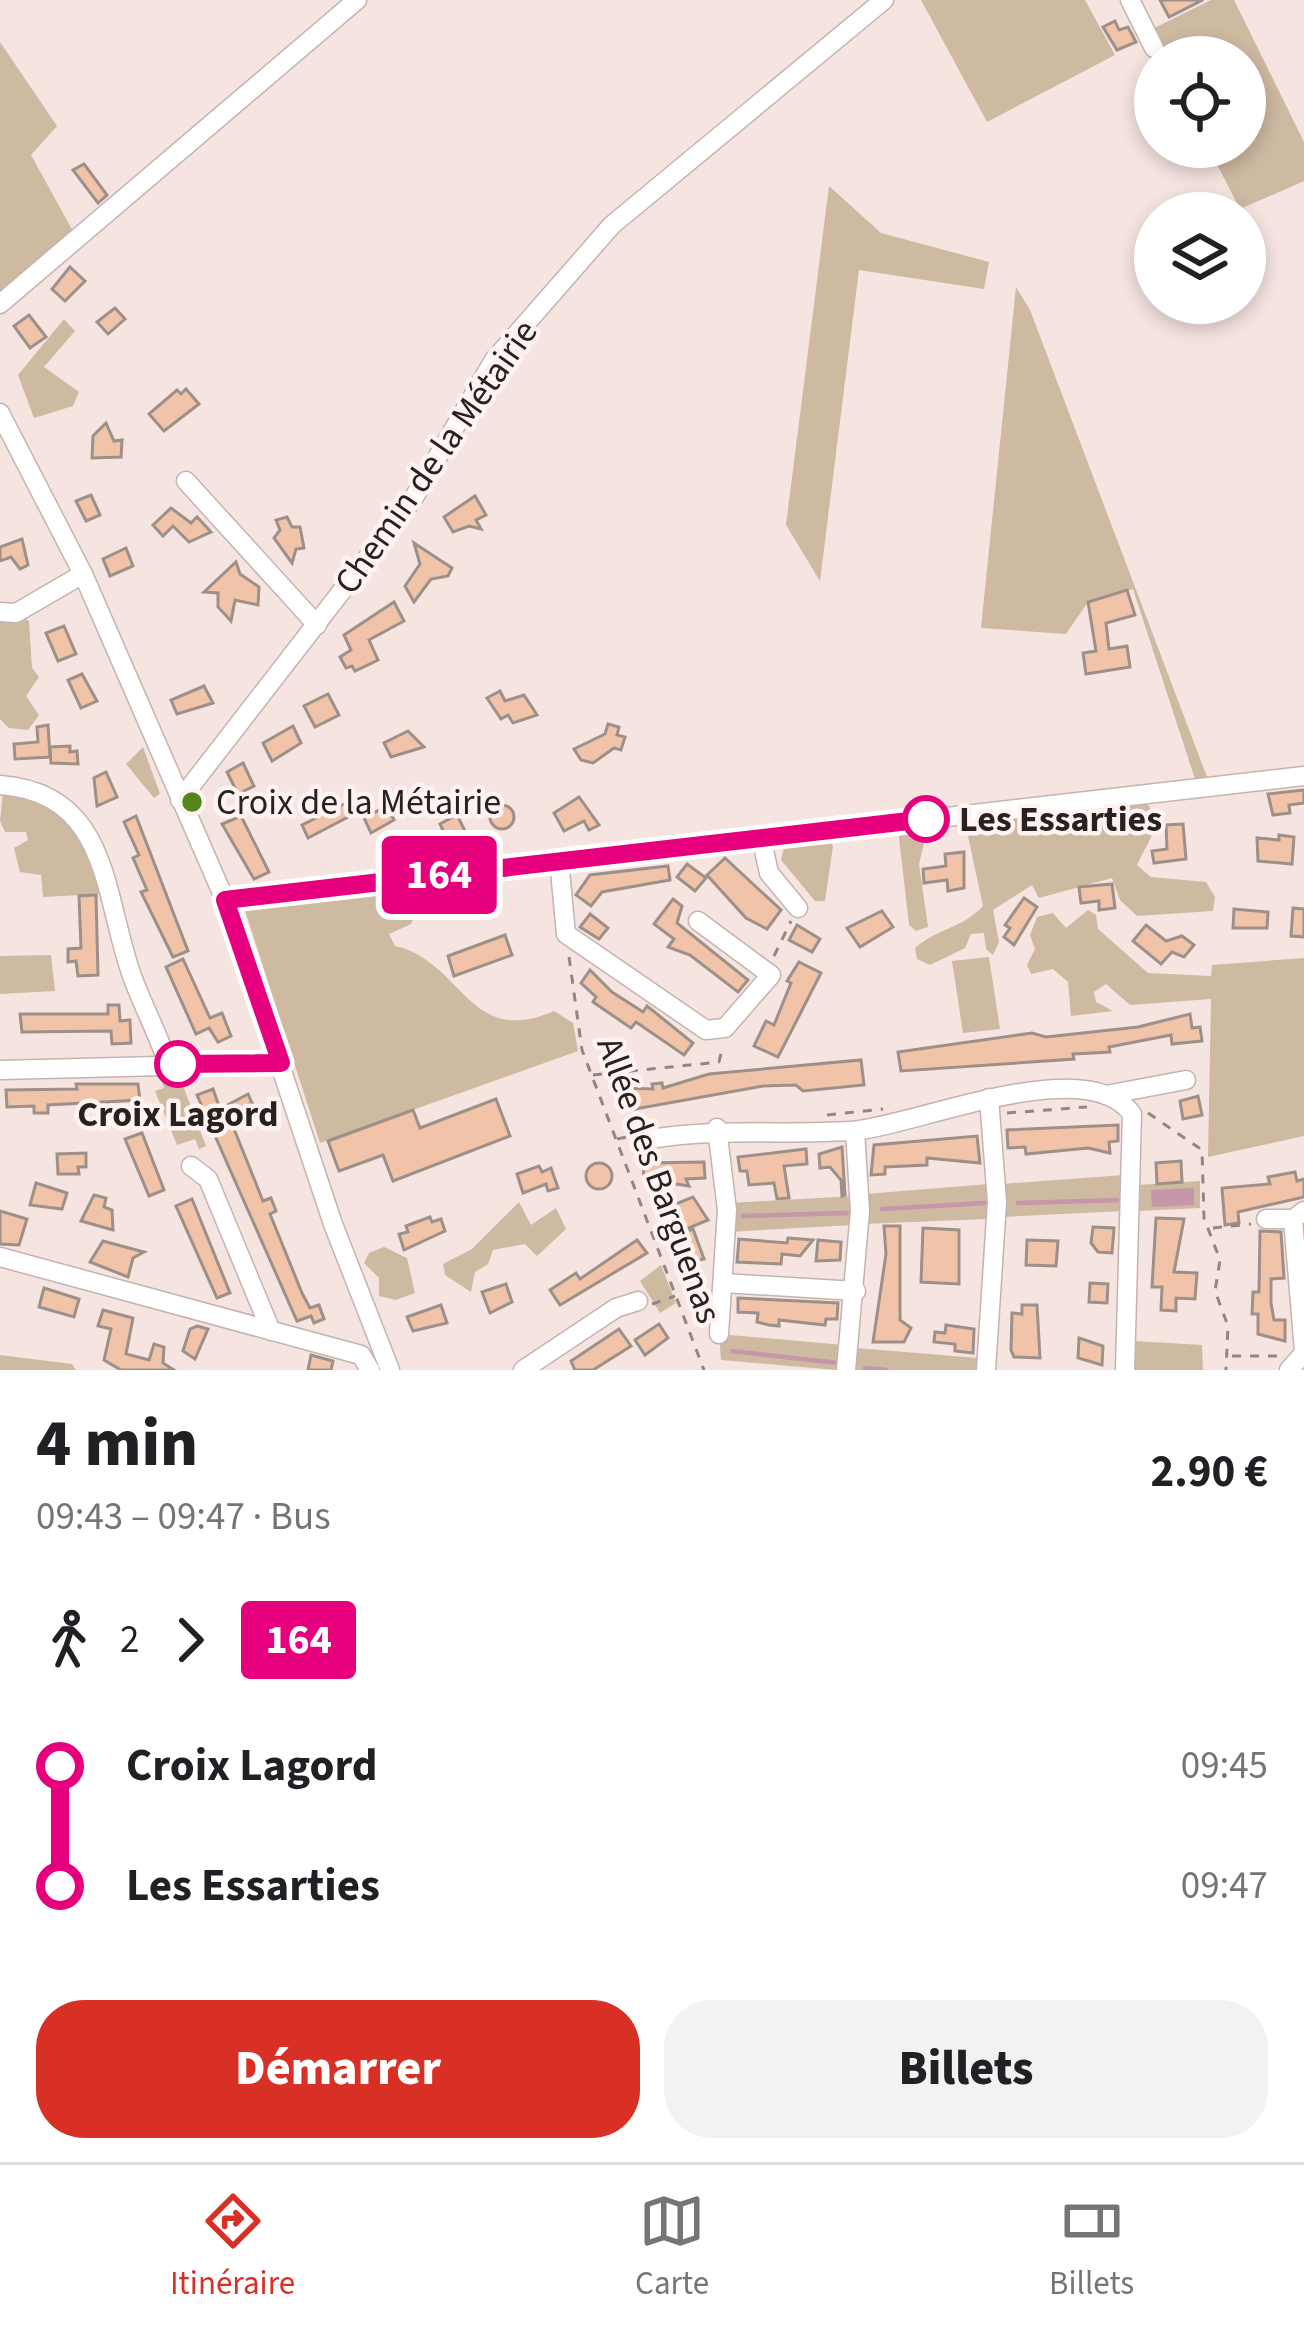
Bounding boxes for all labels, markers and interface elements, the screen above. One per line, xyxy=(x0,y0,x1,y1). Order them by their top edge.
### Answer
map controls xyxy=(1134,36,1266,324)
button: locate xyxy=(1134,36,1266,168)
button: layers xyxy=(1134,192,1266,324)
street label: Chemin de la Métairie xyxy=(322,309,550,605)
place label: Croix de la Métairie xyxy=(216,777,501,828)
marker: Croix de la Métairie xyxy=(179,789,205,815)
place label: Les Essarties xyxy=(959,794,1162,845)
marker: Les Essarties xyxy=(904,797,948,841)
line badge: 164 xyxy=(370,836,508,914)
text: 164 xyxy=(406,845,472,905)
street label: Allée des Barguenas xyxy=(584,1030,734,1330)
marker: Croix Lagord xyxy=(156,1042,200,1086)
place label: Croix Lagord xyxy=(77,1089,279,1140)
text: 4 min xyxy=(36,1397,198,1491)
text: 2.90 € xyxy=(1150,1440,1268,1504)
text: 09:43 – 09:47 · Bus xyxy=(36,1489,331,1545)
icon: walk xyxy=(36,1607,102,1673)
icon: forward xyxy=(157,1607,223,1673)
text: 164 xyxy=(265,1610,332,1670)
text: 2 xyxy=(120,1612,139,1668)
text: Croix Lagord xyxy=(126,1734,378,1798)
text: 09:45 xyxy=(1181,1738,1268,1794)
text: Les Essarties xyxy=(126,1854,380,1918)
text: 09:47 xyxy=(1181,1858,1268,1914)
button: Démarrer xyxy=(36,2000,640,2138)
button: Billets xyxy=(664,2000,1268,2138)
tab: Itinéraire xyxy=(170,2188,295,2307)
tab: Carte xyxy=(635,2188,709,2307)
tab: Billets xyxy=(1049,2188,1134,2307)

